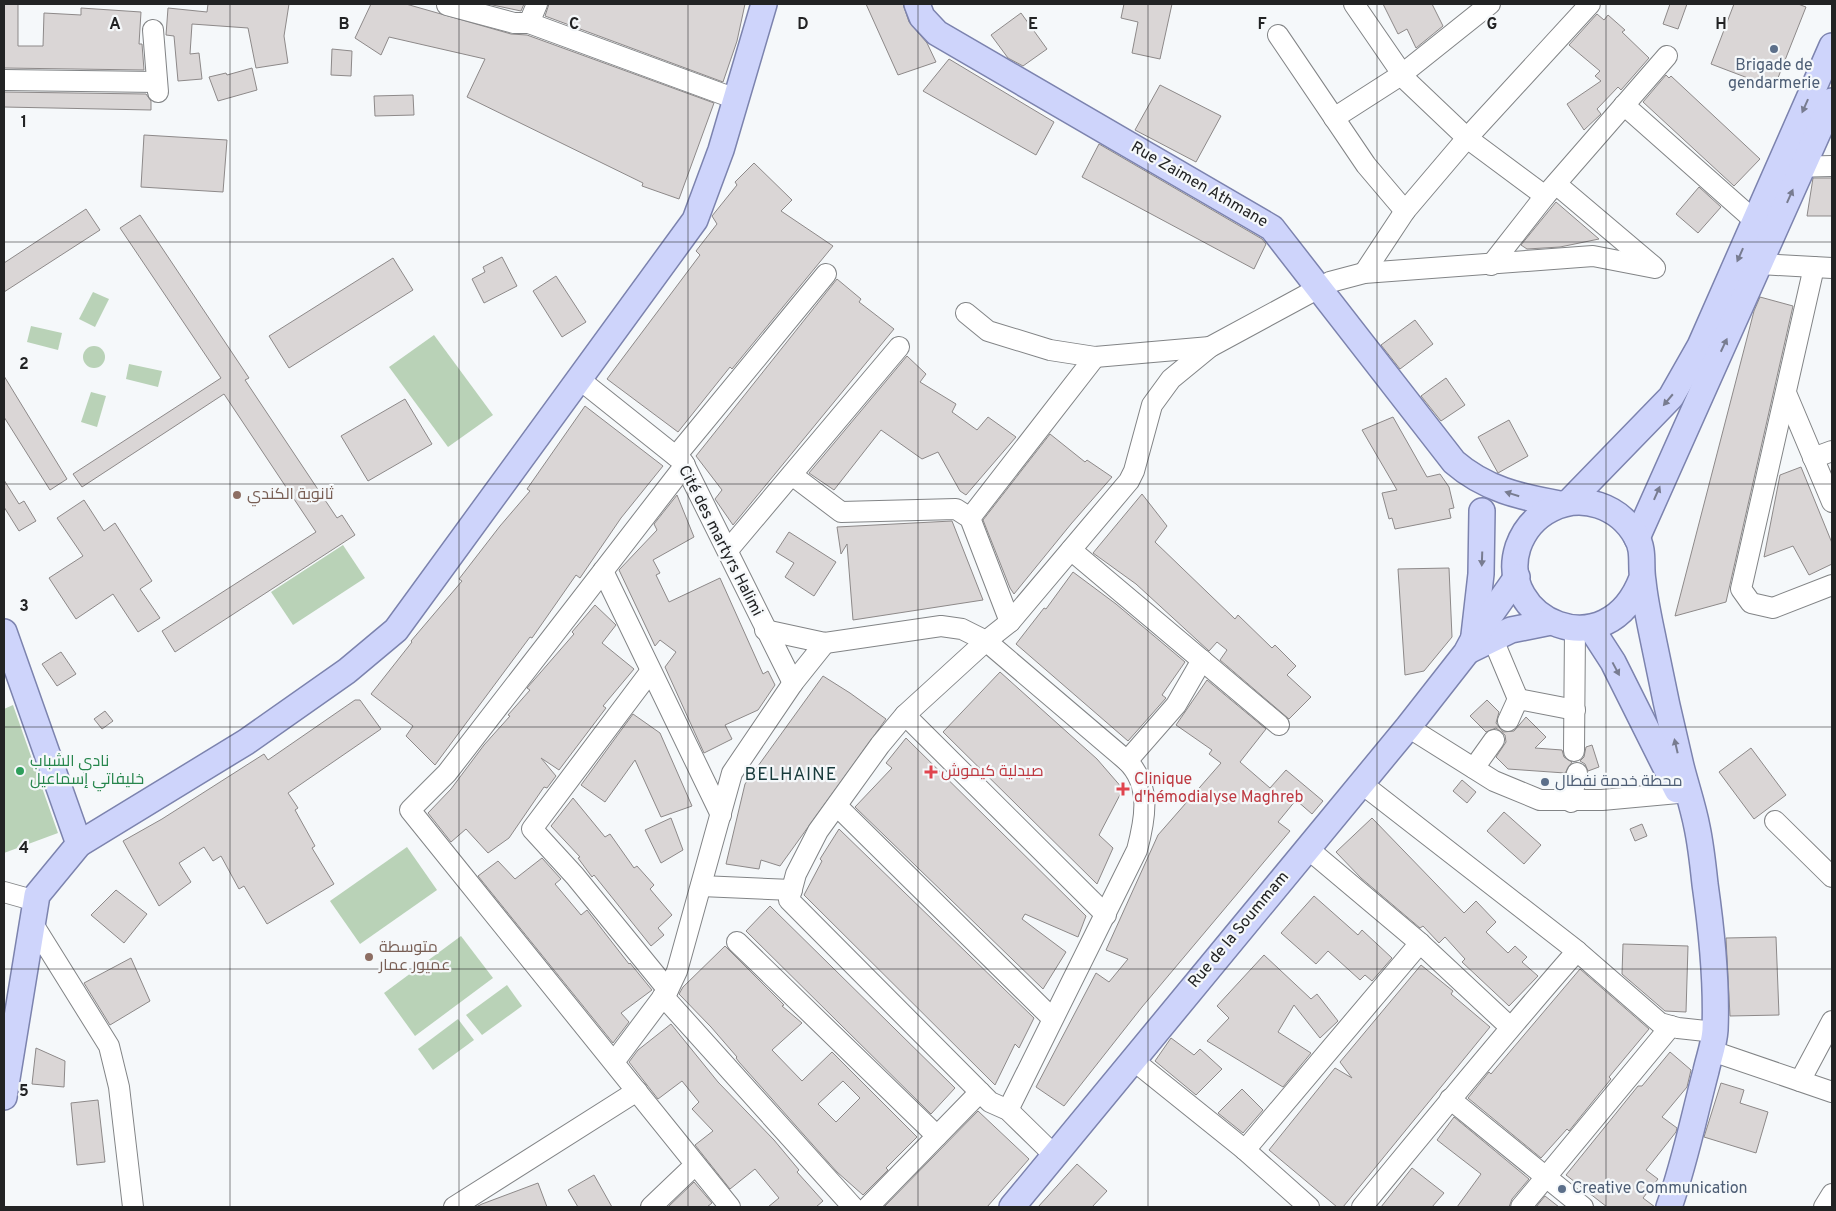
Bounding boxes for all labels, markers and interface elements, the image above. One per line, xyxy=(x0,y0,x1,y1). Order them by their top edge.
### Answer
text: A xyxy=(109,15,121,35)
text: B xyxy=(338,15,350,35)
text: C xyxy=(569,15,579,35)
text: D xyxy=(797,15,809,35)
text: E xyxy=(1028,15,1038,35)
text: F xyxy=(1257,15,1267,35)
text: G xyxy=(1487,15,1497,35)
text: H xyxy=(1715,15,1727,35)
marker: Brigade de gendarmerie xyxy=(1768,43,1780,55)
place label: Brigade de gendarmerie xyxy=(1728,56,1820,94)
one-way arrow xyxy=(1801,99,1809,113)
text: 1 xyxy=(21,113,27,133)
street label: Rue Zaimen Athmane xyxy=(1127,138,1271,232)
one-way arrow xyxy=(1786,189,1794,203)
one-way arrow xyxy=(1735,248,1743,262)
one-way arrow xyxy=(1720,338,1728,352)
text: 2 xyxy=(19,355,29,375)
one-way arrow xyxy=(1662,393,1673,406)
street label: Cité des martyrs Halimi xyxy=(673,462,767,620)
place label: ثانوية الكندي xyxy=(247,485,334,507)
one-way arrow xyxy=(1654,486,1662,500)
marker: ثانوية الكندي xyxy=(231,489,243,501)
one-way arrow xyxy=(1505,490,1520,498)
one-way arrow xyxy=(1478,552,1486,568)
text: 3 xyxy=(19,597,29,617)
one-way arrow xyxy=(1612,662,1620,676)
one-way arrow xyxy=(1672,738,1680,753)
place label: نادي الشباب خليفاتي إسماعيل xyxy=(30,752,144,792)
place label: صيدلية كيموش xyxy=(941,762,1044,782)
district label: BELHAINE xyxy=(744,764,838,787)
marker: نادي الشباب خليفاتي إسماعيل xyxy=(14,765,26,777)
marker: صيدلية كيموش xyxy=(925,766,937,778)
place label: Clinique d'hémodialyse Maghreb xyxy=(1134,770,1303,808)
place label: محطة خدمة نفطال xyxy=(1555,772,1683,792)
marker: محطة خدمة نفطال xyxy=(1539,776,1551,788)
marker: Clinique d'hémodialyse Maghreb xyxy=(1116,782,1130,796)
text: 4 xyxy=(19,839,29,859)
street label: Rue de la Soummam xyxy=(1184,868,1294,992)
place label: متوسطة عميور عمار xyxy=(378,938,450,976)
marker: متوسطة عميور عمار xyxy=(363,951,375,963)
text: 5 xyxy=(19,1082,29,1102)
place label: Creative Communication xyxy=(1572,1179,1748,1199)
marker: Creative Communication xyxy=(1556,1183,1568,1195)

